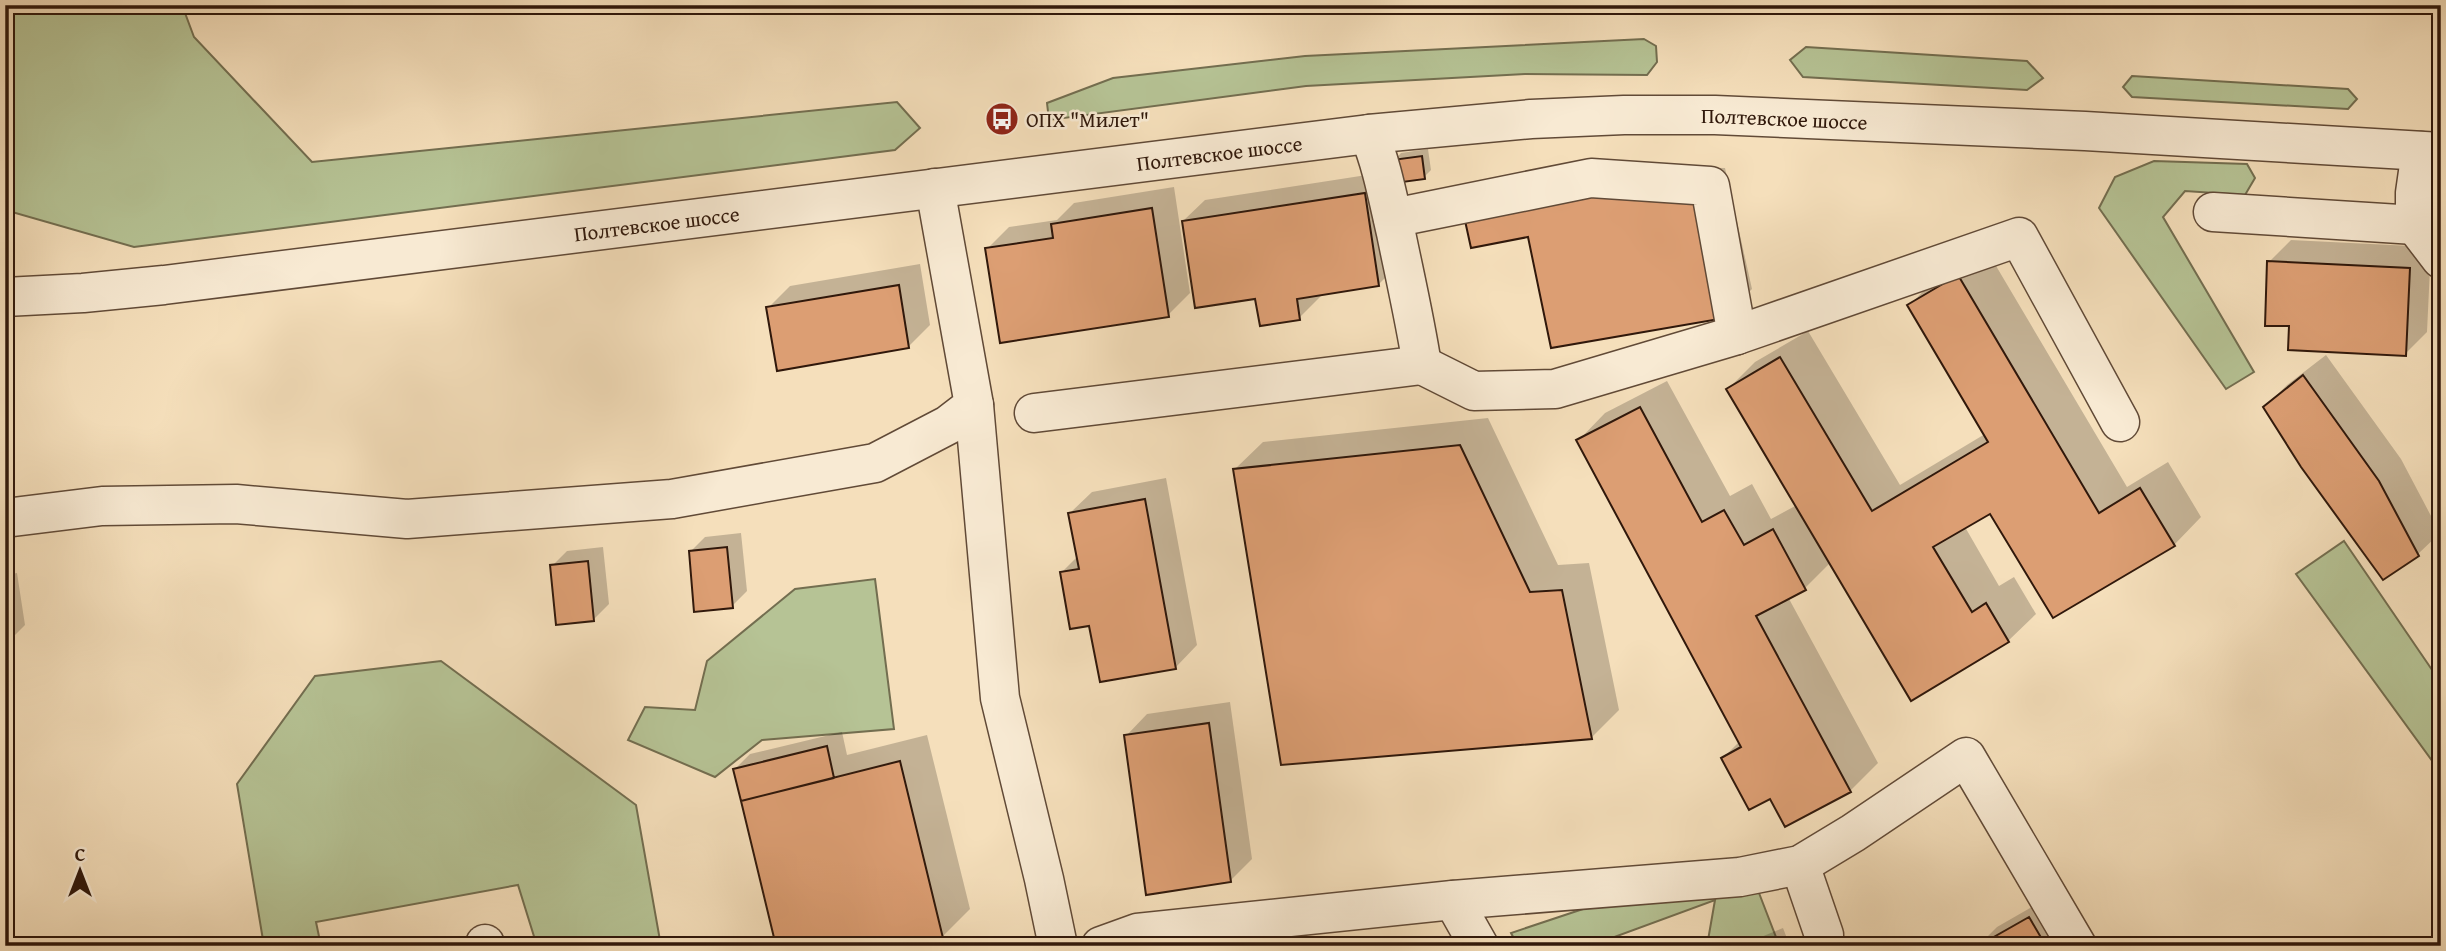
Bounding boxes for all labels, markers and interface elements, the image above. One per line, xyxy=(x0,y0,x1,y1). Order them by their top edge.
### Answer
street label: Полтевское шоссе xyxy=(1701,99,1868,137)
bus stop icon: ОПХ "Милет" xyxy=(983,100,1021,138)
place label: ОПХ "Милет" xyxy=(1026,104,1149,135)
street label: Полтевское шоссе xyxy=(1135,127,1304,179)
street label: Полтевское шоссе xyxy=(572,198,741,249)
north arrow xyxy=(46,836,116,906)
text: С xyxy=(75,840,86,868)

